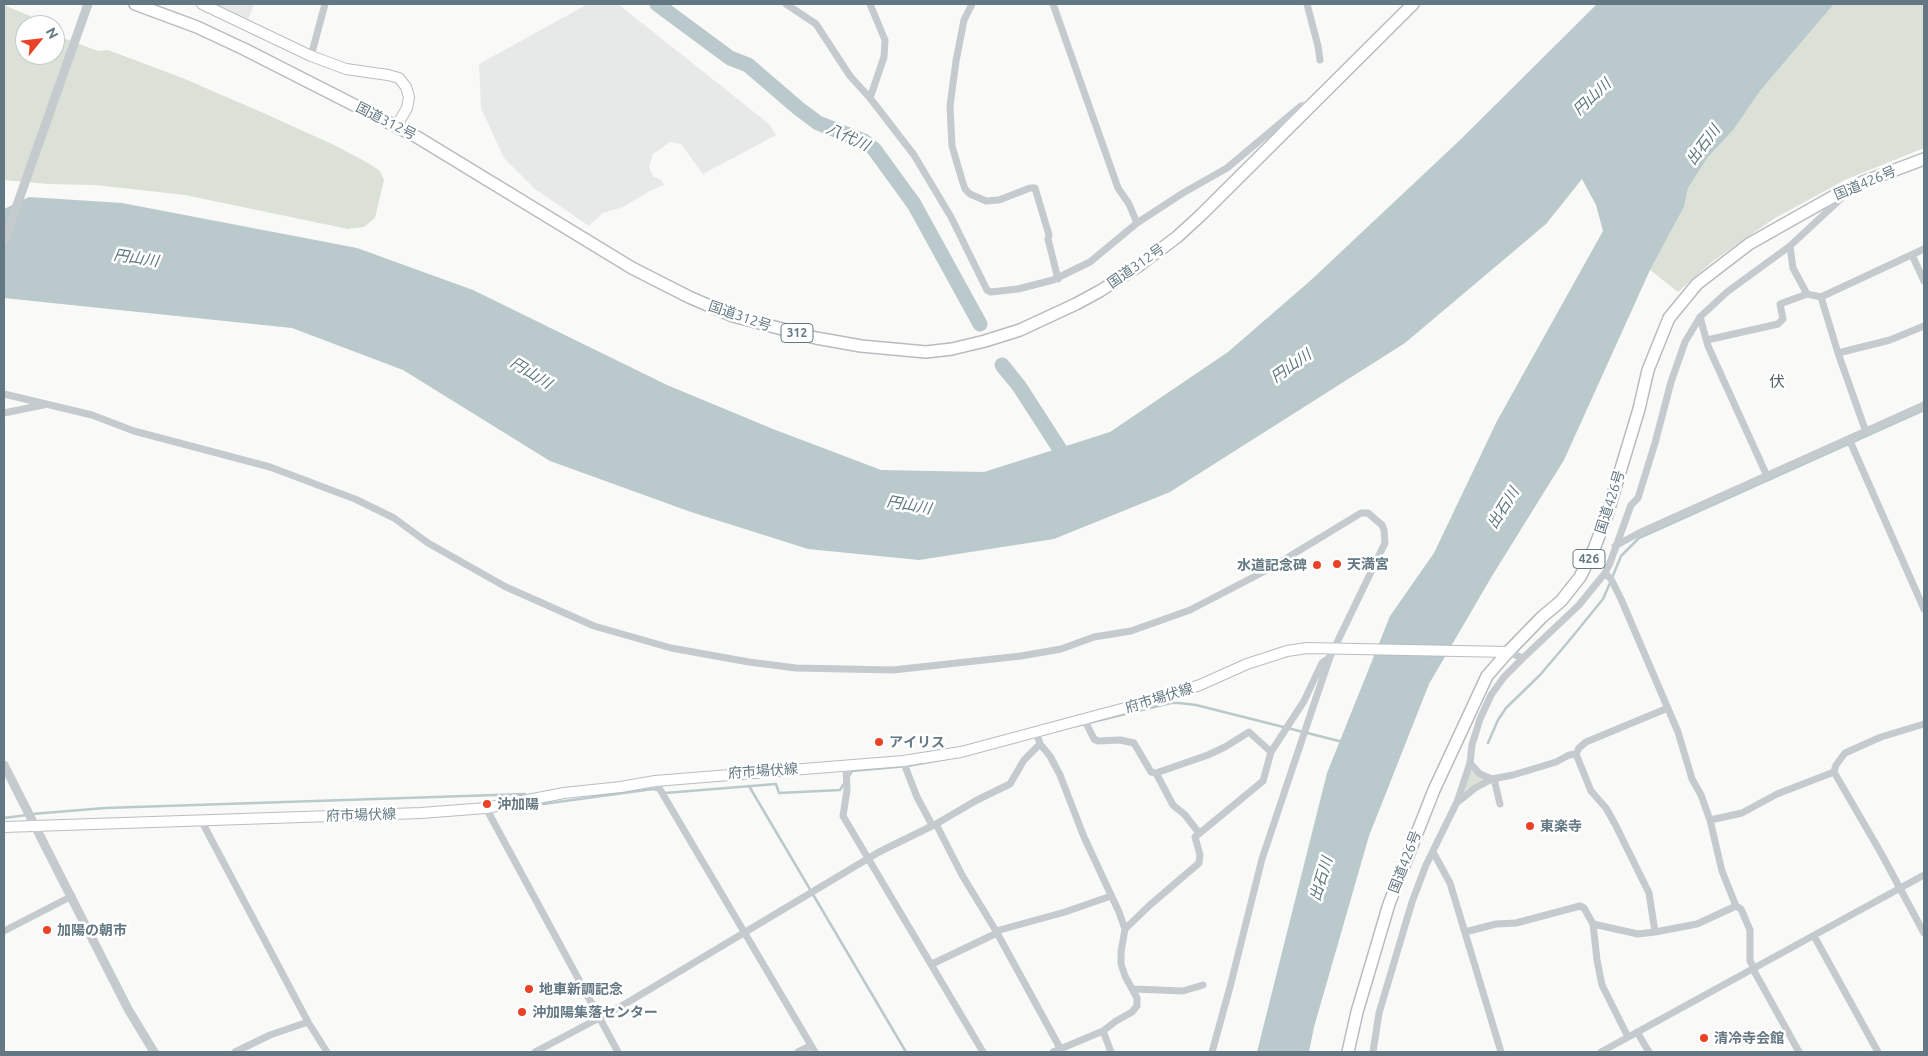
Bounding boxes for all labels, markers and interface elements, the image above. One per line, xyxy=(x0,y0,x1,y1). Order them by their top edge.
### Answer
north arrow xyxy=(15,15,65,65)
text: N xyxy=(43,25,62,42)
water label: 円山川 xyxy=(1569,75,1615,119)
street label: 国道312号 xyxy=(353,99,419,143)
water label: 八代川 xyxy=(824,119,872,155)
water label: 出石川 xyxy=(1682,122,1724,168)
street label: 国道426号 xyxy=(1831,162,1899,204)
street label: 国道312号 xyxy=(1104,240,1168,292)
water label: 円山川 xyxy=(112,246,160,270)
street label: 国道312号 xyxy=(706,297,774,335)
road number: 312 xyxy=(781,323,813,342)
water label: 円山川 xyxy=(1267,346,1315,386)
water label: 円山川 xyxy=(507,353,555,393)
district label: 伏 xyxy=(1769,372,1785,392)
street label: 国道426号 xyxy=(1592,468,1628,536)
water label: 出石川 xyxy=(1483,484,1523,532)
water label: 円山川 xyxy=(885,492,933,518)
road number: 426 xyxy=(1573,550,1605,568)
place label: 天満宮 xyxy=(1347,556,1389,572)
place label: 水道記念碑 xyxy=(1237,557,1307,573)
marker: 天満宮 xyxy=(1331,558,1343,570)
marker: 水道記念碑 xyxy=(1311,559,1323,571)
street label: 府市場伏線 xyxy=(1123,680,1195,716)
place label: アイリス xyxy=(889,734,945,750)
marker: アイリス xyxy=(873,736,885,748)
street label: 府市場伏線 xyxy=(727,760,799,782)
place label: 沖加陽 xyxy=(497,796,539,812)
marker: 沖加陽 xyxy=(481,798,493,810)
street label: 府市場伏線 xyxy=(326,805,396,825)
place label: 東楽寺 xyxy=(1540,818,1582,834)
marker: 東楽寺 xyxy=(1524,820,1536,832)
street label: 国道426号 xyxy=(1385,828,1425,896)
water label: 出石川 xyxy=(1306,855,1336,903)
place label: 加陽の朝市 xyxy=(57,922,127,938)
marker: 加陽の朝市 xyxy=(41,924,53,936)
place label: 地車新調記念 xyxy=(539,981,623,997)
marker: 地車新調記念 xyxy=(523,983,535,995)
place label: 沖加陽集落センター xyxy=(532,1004,658,1020)
marker: 沖加陽集落センター xyxy=(516,1006,528,1018)
place label: 清冷寺会館 xyxy=(1714,1030,1784,1046)
marker: 清冷寺会館 xyxy=(1698,1032,1710,1044)

